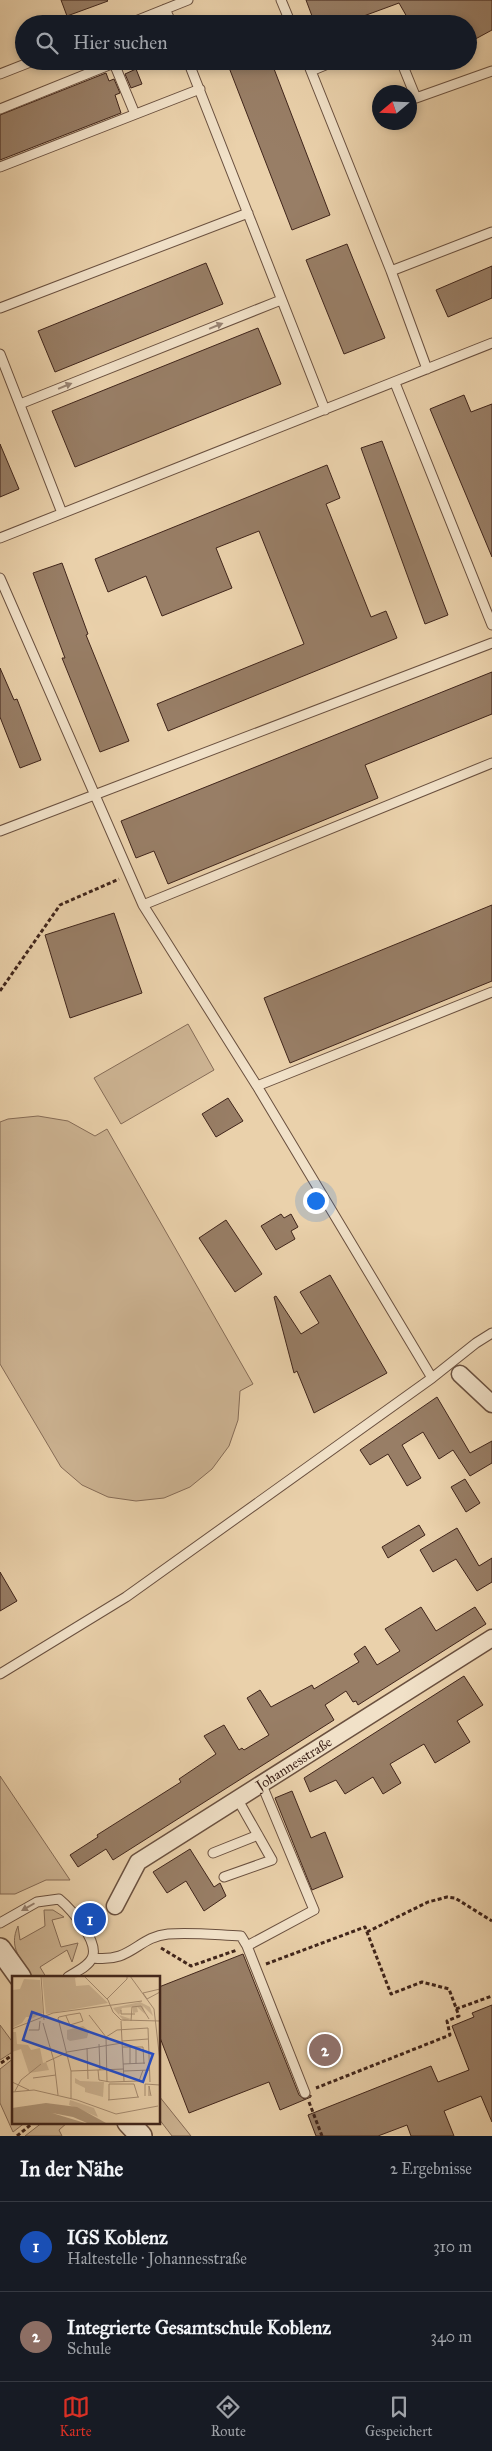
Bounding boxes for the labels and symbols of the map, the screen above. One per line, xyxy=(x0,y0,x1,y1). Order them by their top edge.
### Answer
north arrow xyxy=(372,85,417,130)
one-way arrow xyxy=(209,322,224,330)
one-way arrow xyxy=(58,382,73,390)
your location xyxy=(303,1188,329,1214)
street label: Johannesstraße xyxy=(251,1733,335,1796)
pin: 1 xyxy=(74,1900,106,1938)
one-way arrow xyxy=(22,1902,35,1911)
inset map xyxy=(12,1976,160,2124)
pin: 2 xyxy=(309,2031,341,2069)

